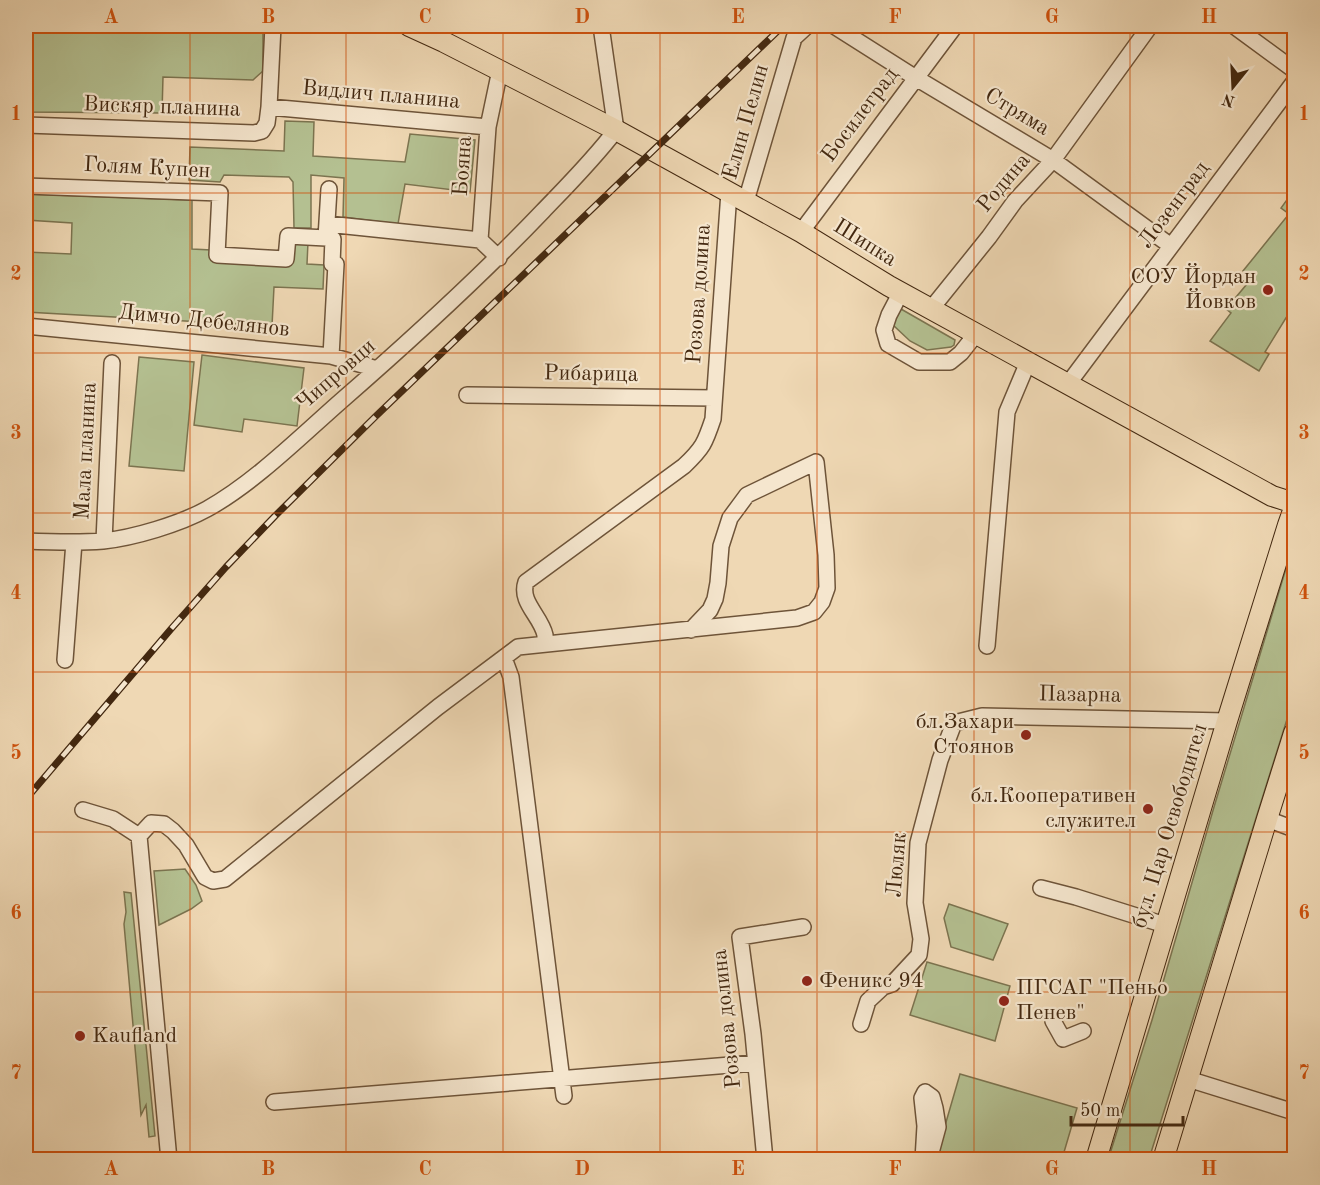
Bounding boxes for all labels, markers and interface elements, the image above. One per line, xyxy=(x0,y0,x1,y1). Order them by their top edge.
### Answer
text: A xyxy=(103,8,119,28)
text: B xyxy=(261,8,275,28)
text: C xyxy=(418,8,432,28)
text: D xyxy=(574,8,590,28)
text: E xyxy=(731,8,745,28)
text: F xyxy=(888,8,902,28)
text: G xyxy=(1045,8,1059,28)
text: H xyxy=(1201,8,1217,28)
north arrow xyxy=(1203,57,1263,117)
street label: Елин Пелин xyxy=(719,62,773,182)
street label: Босилеград xyxy=(818,64,903,166)
street label: Видлич планина xyxy=(301,77,461,113)
street label: Стряма xyxy=(981,84,1053,140)
text: N xyxy=(1220,90,1237,109)
street label: Вискяр планина xyxy=(83,93,241,121)
text: 1 xyxy=(10,105,22,125)
text: 1 xyxy=(1298,105,1310,125)
street label: Бояна xyxy=(450,135,476,197)
street label: Родина xyxy=(973,149,1035,217)
street label: Голям Купен xyxy=(83,154,211,182)
street label: Лозенград xyxy=(1134,157,1214,253)
street label: Шипка xyxy=(829,215,901,271)
street label: Розова долина xyxy=(683,223,715,365)
place label: СОУ Йордан Йовков xyxy=(1130,262,1256,313)
text: 2 xyxy=(10,265,22,285)
text: 2 xyxy=(1298,265,1310,285)
marker: СОУ Йордан Йовков xyxy=(1261,283,1275,297)
street label: Димчо Дебелянов xyxy=(117,301,291,341)
street label: Чипровци xyxy=(292,335,380,415)
street label: Рибарица xyxy=(543,362,639,386)
street label: Мала планина xyxy=(71,381,101,521)
text: 3 xyxy=(10,424,22,444)
text: 3 xyxy=(1298,424,1310,444)
text: 4 xyxy=(10,584,22,604)
text: 4 xyxy=(1298,584,1310,604)
street label: Пазарна xyxy=(1038,683,1122,707)
place label: бл.Захари Стоянов xyxy=(916,711,1014,758)
street label: бул. Цар Освободител xyxy=(1128,721,1212,931)
marker: бл.Захари Стоянов xyxy=(1019,728,1033,742)
text: 5 xyxy=(10,743,22,764)
text: 5 xyxy=(1298,743,1310,764)
place label: бл.Кооперативен служител xyxy=(971,785,1136,832)
marker: бл.Кооперативен служител xyxy=(1141,802,1155,816)
street label: Люляк xyxy=(883,832,911,898)
text: 6 xyxy=(10,904,22,924)
text: 6 xyxy=(1298,904,1310,924)
street label: Розова долина xyxy=(709,948,745,1090)
place label: Феникс 94 xyxy=(819,970,924,992)
marker: Феникс 94 xyxy=(800,974,814,988)
place label: ПГСАГ "Пеньо Пенев" xyxy=(1016,977,1168,1024)
marker: ПГСАГ "Пеньо Пенев" xyxy=(997,994,1011,1008)
place label: Kaufland xyxy=(92,1025,177,1047)
marker: Kaufland xyxy=(73,1029,87,1043)
text: 7 xyxy=(10,1064,22,1084)
text: 7 xyxy=(1298,1064,1310,1084)
scale bar xyxy=(1071,1089,1184,1127)
text: 50 m xyxy=(1080,1102,1120,1120)
text: A xyxy=(103,1160,119,1180)
text: B xyxy=(261,1160,275,1180)
text: C xyxy=(418,1160,432,1180)
text: D xyxy=(574,1160,590,1180)
text: E xyxy=(731,1160,745,1180)
text: F xyxy=(888,1160,902,1180)
text: G xyxy=(1045,1160,1059,1180)
text: H xyxy=(1201,1160,1217,1180)

